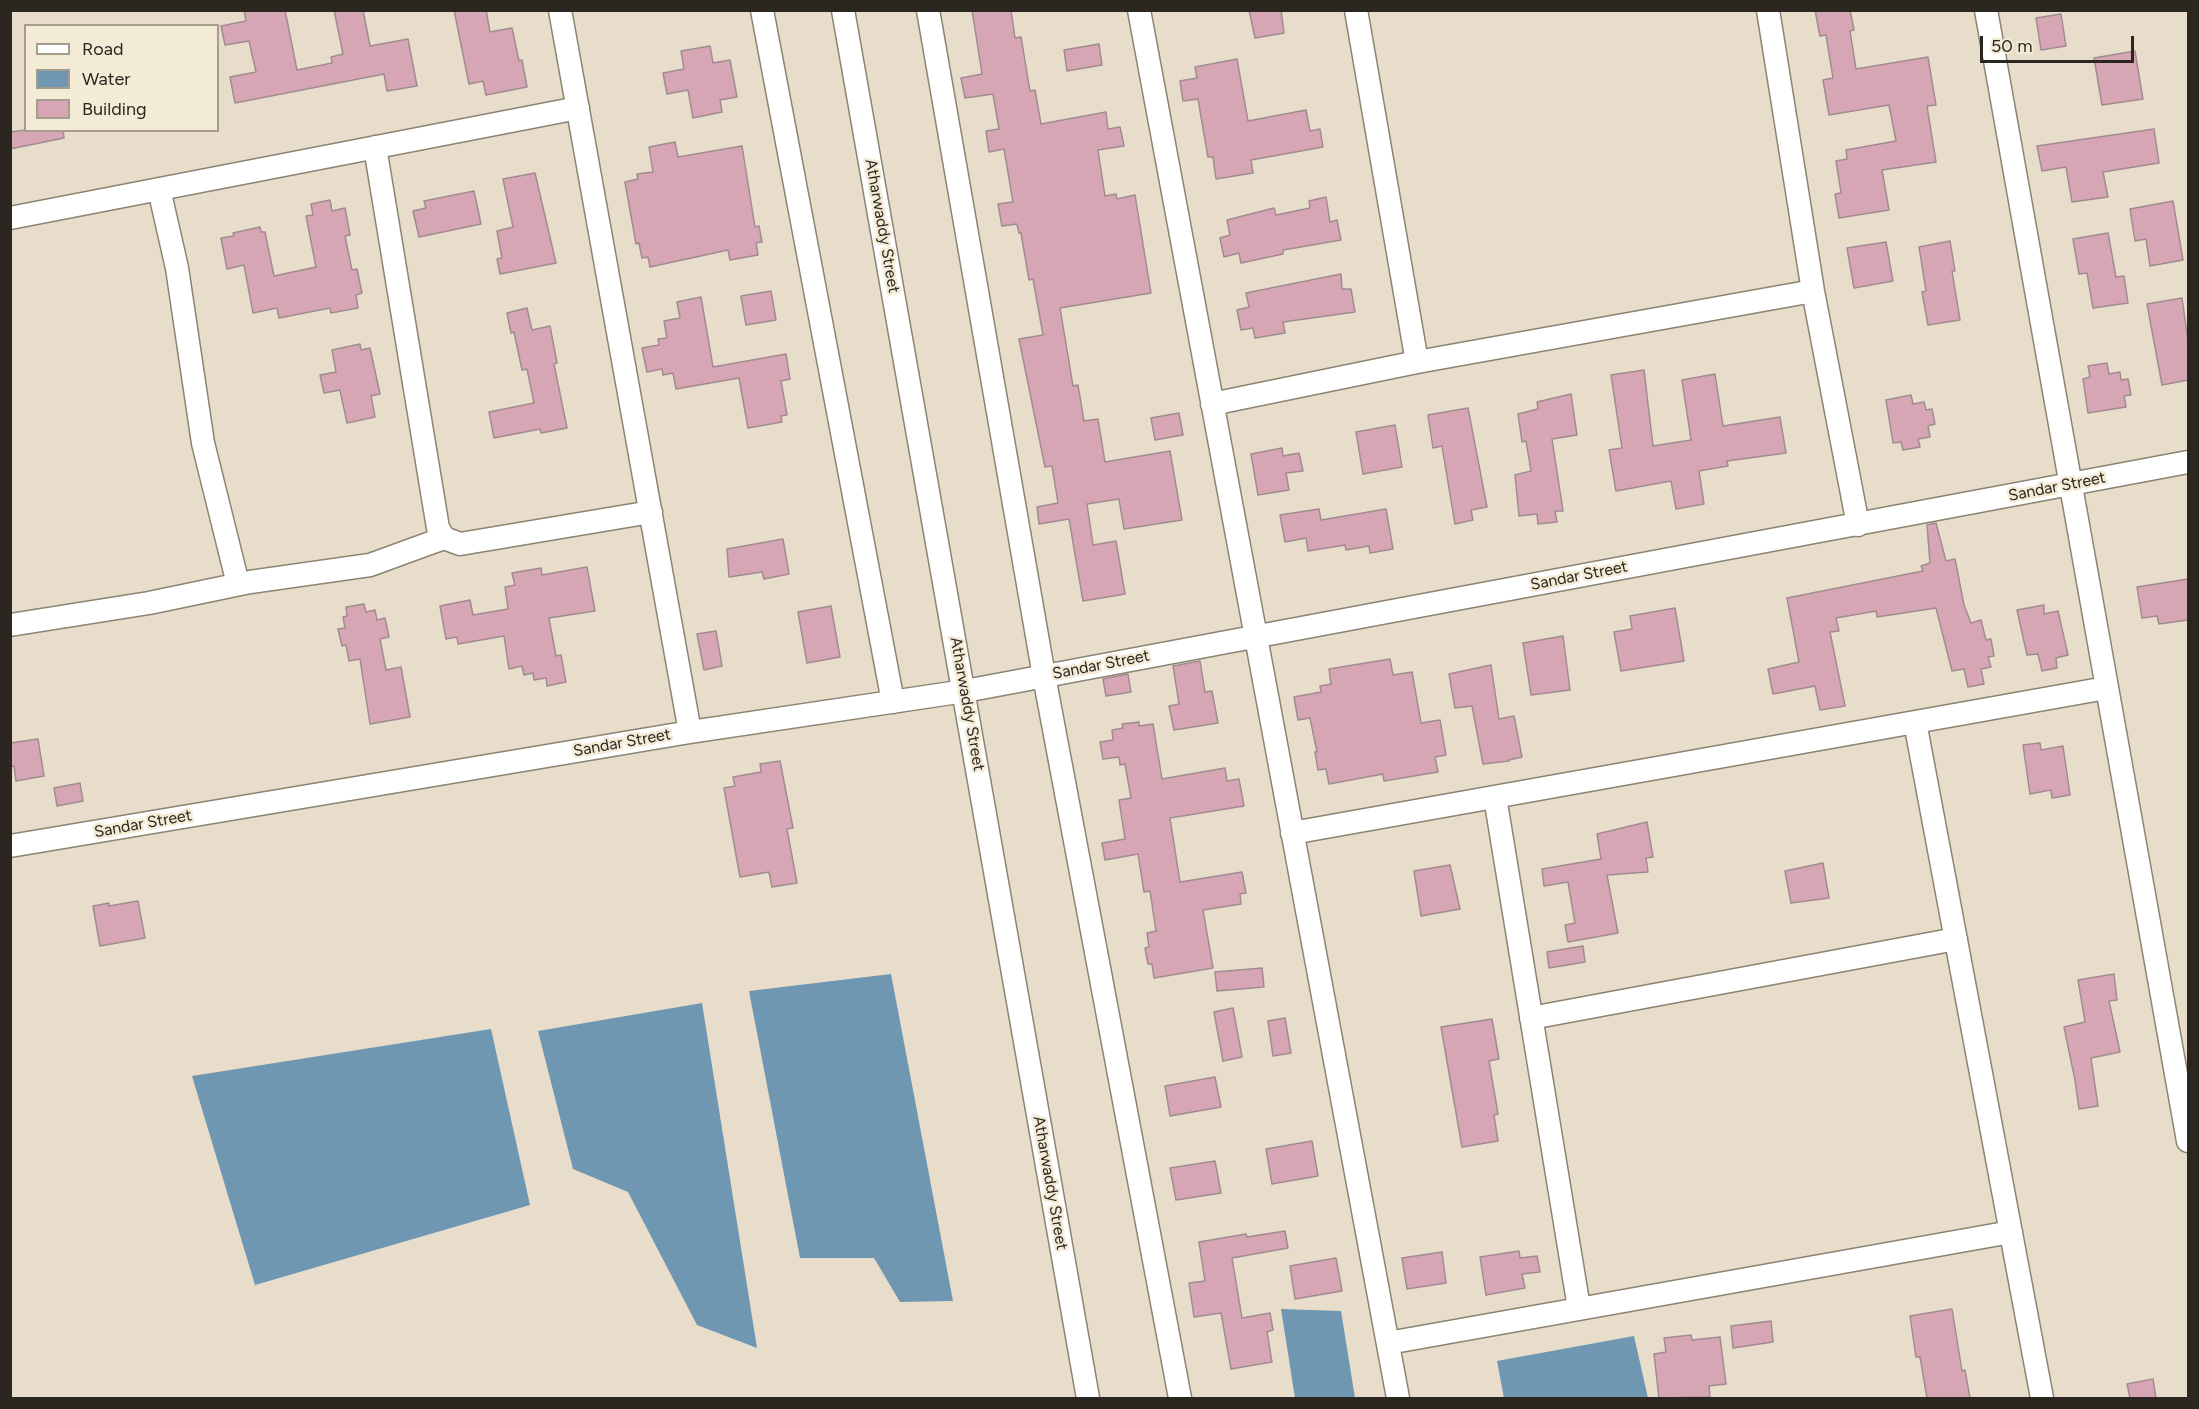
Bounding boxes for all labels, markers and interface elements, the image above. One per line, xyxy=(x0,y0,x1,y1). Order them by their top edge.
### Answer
legend xyxy=(24,24,219,132)
scale bar xyxy=(1983,24,2138,62)
text: 50 m xyxy=(1991,35,2033,57)
text: Road xyxy=(82,38,123,60)
text: Water xyxy=(82,68,130,90)
text: Building xyxy=(82,98,147,120)
street label: Atharwaddy Street xyxy=(861,157,903,295)
street label: Sandar Street xyxy=(2007,468,2107,506)
street label: Sandar Street xyxy=(1529,557,1629,595)
street label: Atharwaddy Street xyxy=(946,635,988,773)
street label: Sandar Street xyxy=(1051,646,1151,684)
street label: Sandar Street xyxy=(572,725,672,761)
street label: Sandar Street xyxy=(93,806,193,842)
street label: Atharwaddy Street xyxy=(1029,1114,1071,1252)

